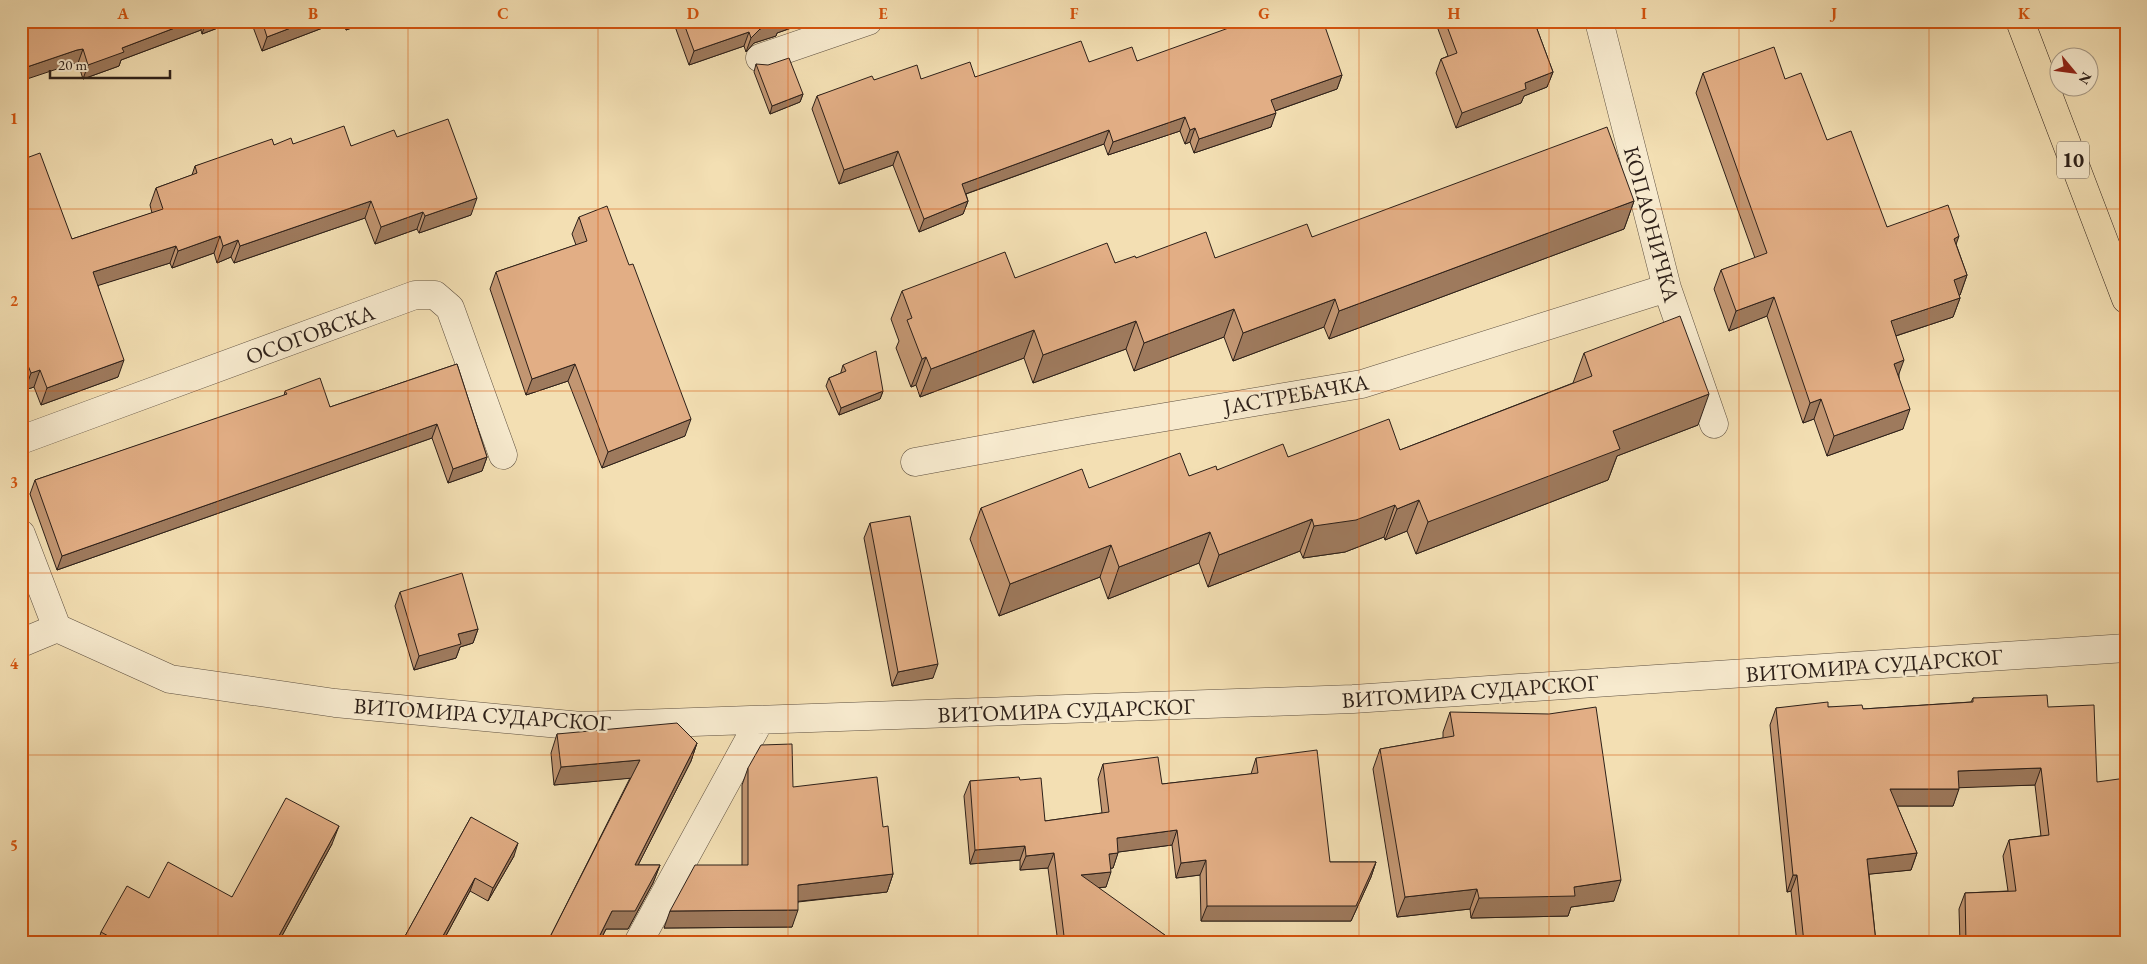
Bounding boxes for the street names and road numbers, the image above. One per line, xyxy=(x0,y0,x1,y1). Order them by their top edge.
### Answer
road number: 10 xyxy=(2057,142,2089,178)
street label: КОПАОНИЧКА xyxy=(1617,143,1686,306)
street label: ОСОГОВСКА xyxy=(242,297,379,371)
street label: ЈАСТРЕБАЧКА xyxy=(1219,367,1372,422)
street label: ВИТОМИРА СУДАРСКОГ xyxy=(1745,642,2004,689)
street label: ВИТОМИРА СУДАРСКОГ xyxy=(1341,668,1600,715)
street label: ВИТОМИРА СУДАРСКОГ xyxy=(353,691,612,738)
street label: ВИТОМИРА СУДАРСКОГ xyxy=(937,691,1196,729)

